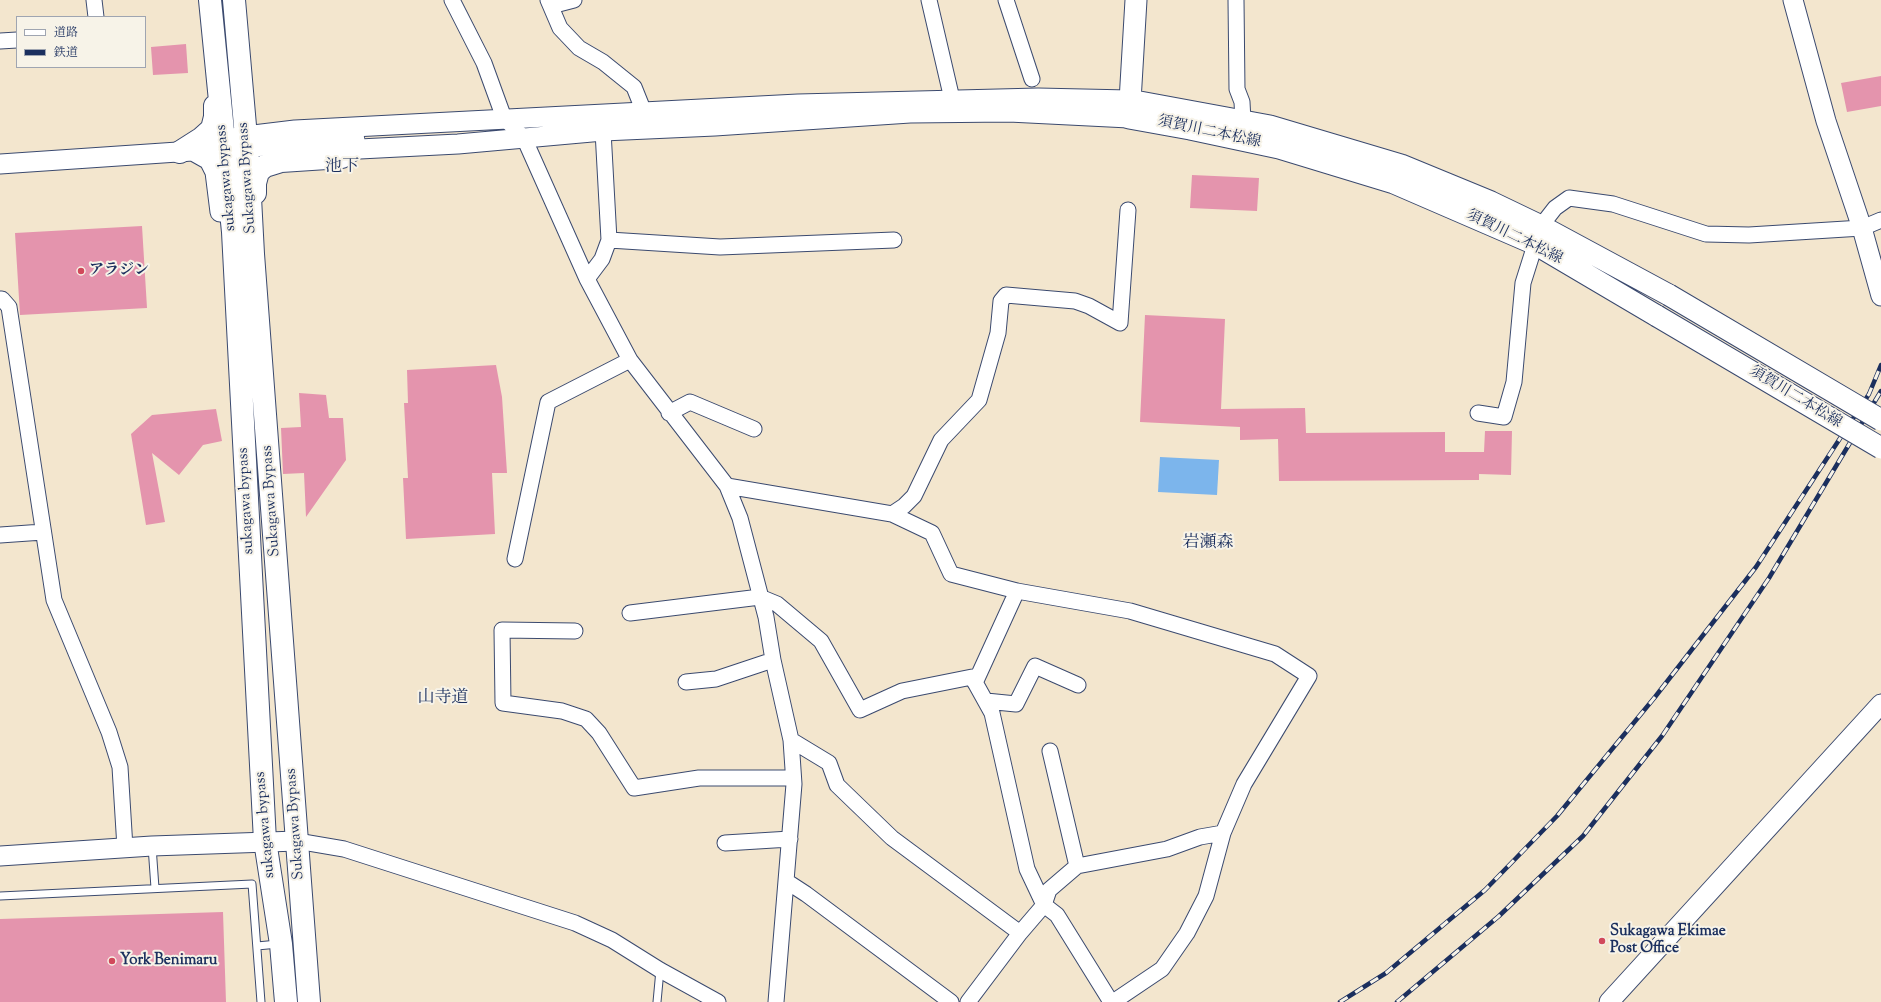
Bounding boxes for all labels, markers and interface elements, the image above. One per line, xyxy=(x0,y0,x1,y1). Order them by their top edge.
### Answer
legend xyxy=(16,16,146,68)
text: 道路 xyxy=(54,24,78,42)
text: 鉄道 xyxy=(54,44,78,62)
street label: 須賀川二本松線 xyxy=(1156,113,1262,153)
street label: Sukagawa Bypass xyxy=(235,122,261,234)
street label: sukagawa bypass xyxy=(213,124,241,232)
district label: 池下 xyxy=(325,158,359,178)
street label: 須賀川二本松線 xyxy=(1463,207,1565,269)
place label: アラジン xyxy=(89,262,149,280)
marker: アラジン xyxy=(76,266,86,276)
street label: 須賀川二本松線 xyxy=(1745,363,1845,433)
street label: Sukagawa Bypass xyxy=(259,445,285,557)
street label: sukagawa bypass xyxy=(235,447,259,555)
district label: 岩瀬森 xyxy=(1183,534,1233,554)
district label: 山寺道 xyxy=(418,689,468,709)
street label: Sukagawa Bypass xyxy=(283,768,309,880)
street label: sukagawa bypass xyxy=(252,771,280,879)
place label: Sukagawa Ekimae Post Office xyxy=(1610,923,1726,958)
marker: Sukagawa Ekimae Post Office xyxy=(1597,936,1607,946)
place label: York Benimaru xyxy=(120,952,217,970)
marker: York Benimaru xyxy=(107,956,117,966)

